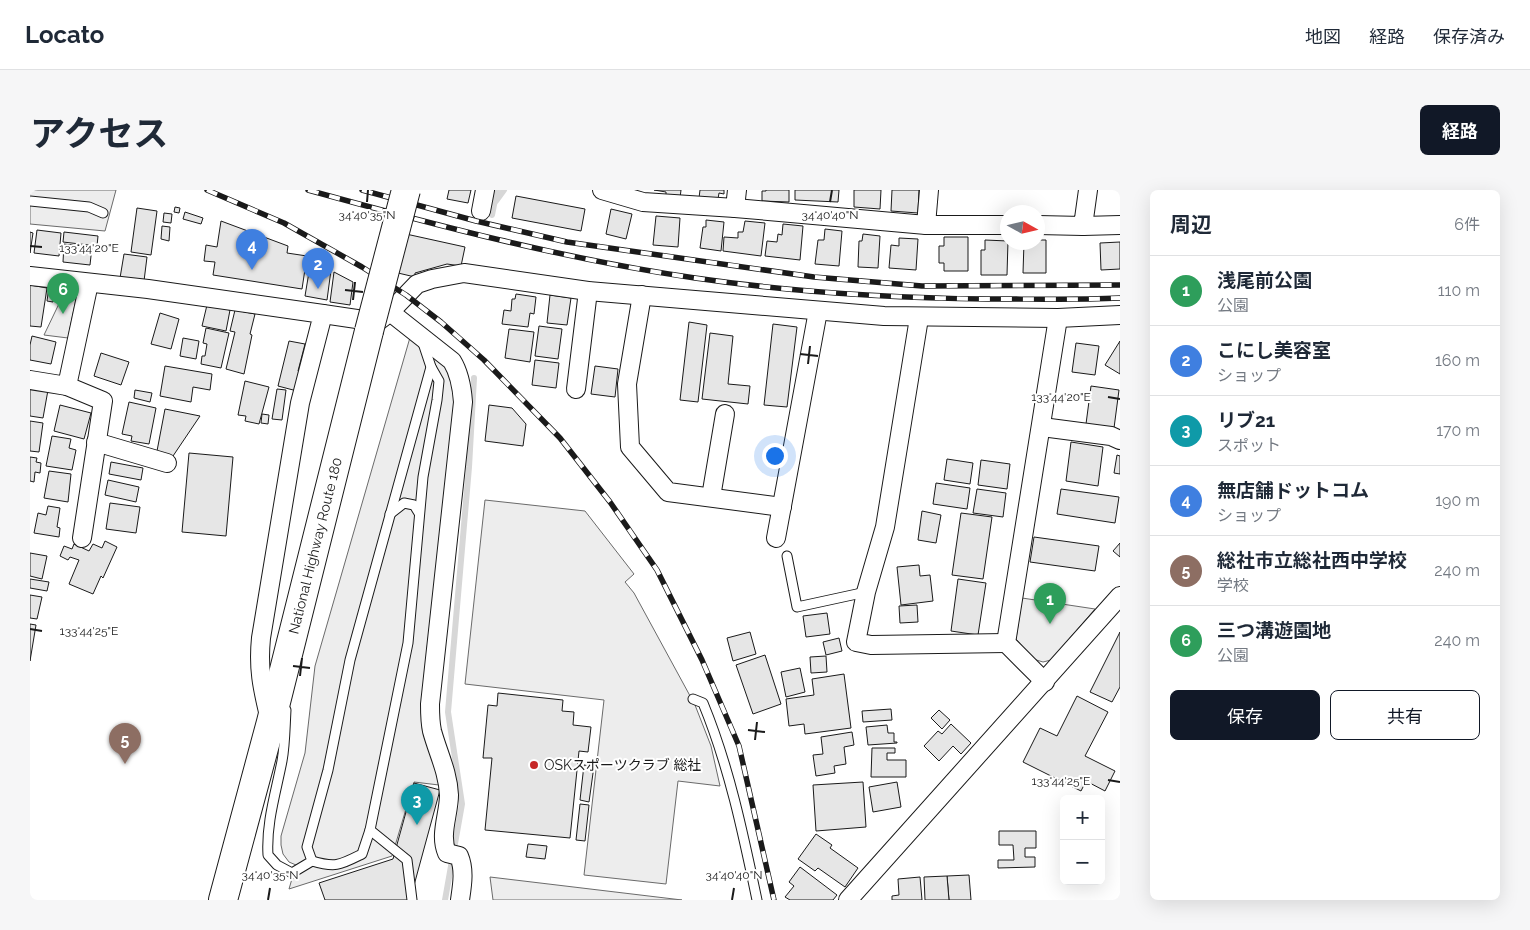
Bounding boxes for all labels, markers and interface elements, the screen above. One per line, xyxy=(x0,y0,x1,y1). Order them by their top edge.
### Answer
text: Locato xyxy=(25,20,104,49)
text: 地図 xyxy=(1305,26,1341,47)
text: 経路 xyxy=(1369,26,1405,47)
text: 保存済み xyxy=(1433,26,1505,47)
button: 経路 xyxy=(1420,105,1500,155)
text: アクセス xyxy=(30,113,168,154)
north arrow xyxy=(1000,205,1045,250)
text: 34°40'35"N xyxy=(339,208,395,222)
text: 34°40'40"N xyxy=(802,208,858,222)
text: 周辺 xyxy=(1170,212,1212,237)
text: 6件 xyxy=(1454,215,1480,234)
pin: 4 xyxy=(236,229,268,270)
text: 133°44'20"E xyxy=(59,241,119,255)
pin: 2 xyxy=(302,248,334,289)
text: 浅尾前公園 xyxy=(1217,269,1312,291)
pin: 6 xyxy=(47,273,79,314)
text: 1 xyxy=(1182,281,1190,300)
text: 110 m xyxy=(1438,281,1480,300)
text: 公園 xyxy=(1217,296,1249,315)
text: こにし美容室 xyxy=(1217,339,1331,361)
text: 2 xyxy=(1181,351,1191,370)
text: 160 m xyxy=(1435,351,1480,370)
text: ショップ xyxy=(1217,366,1281,385)
text: 133°44'20"E xyxy=(1031,390,1091,404)
text: リブ21 xyxy=(1217,409,1275,431)
text: 3 xyxy=(1182,421,1190,440)
text: 170 m xyxy=(1436,421,1480,440)
text: スポット xyxy=(1217,436,1281,455)
your location xyxy=(762,443,788,469)
street label: National Highway Route 180 xyxy=(285,456,345,636)
text: 無店舗ドットコム xyxy=(1217,479,1369,501)
text: 4 xyxy=(1181,491,1191,510)
text: 190 m xyxy=(1435,491,1480,510)
text: ショップ xyxy=(1217,506,1281,525)
text: 総社市立総社西中学校 xyxy=(1217,549,1407,571)
text: 5 xyxy=(1182,561,1190,580)
text: 240 m xyxy=(1434,561,1480,580)
text: 学校 xyxy=(1217,576,1249,595)
pin: 1 xyxy=(1034,583,1066,624)
text: 三つ溝遊園地 xyxy=(1217,619,1331,641)
text: 133°44'25"E xyxy=(60,624,118,638)
text: 6 xyxy=(1181,631,1191,650)
text: 240 m xyxy=(1434,631,1480,650)
text: 公園 xyxy=(1217,646,1249,665)
button: 保存 xyxy=(1170,690,1320,740)
button: 共有 xyxy=(1330,690,1480,740)
pin: 5 xyxy=(109,723,141,764)
place label: OSKスポーツクラブ 総社 xyxy=(544,757,701,773)
marker: OSKスポーツクラブ 総社 xyxy=(528,759,540,771)
text: 133°44'25"E xyxy=(1032,774,1090,788)
pin: 3 xyxy=(401,784,433,825)
map controls xyxy=(1060,795,1105,885)
button: + xyxy=(1060,795,1105,840)
button: − xyxy=(1060,840,1105,885)
text: 34°40'35"N xyxy=(242,868,298,882)
text: 34°40'40"N xyxy=(706,868,762,882)

